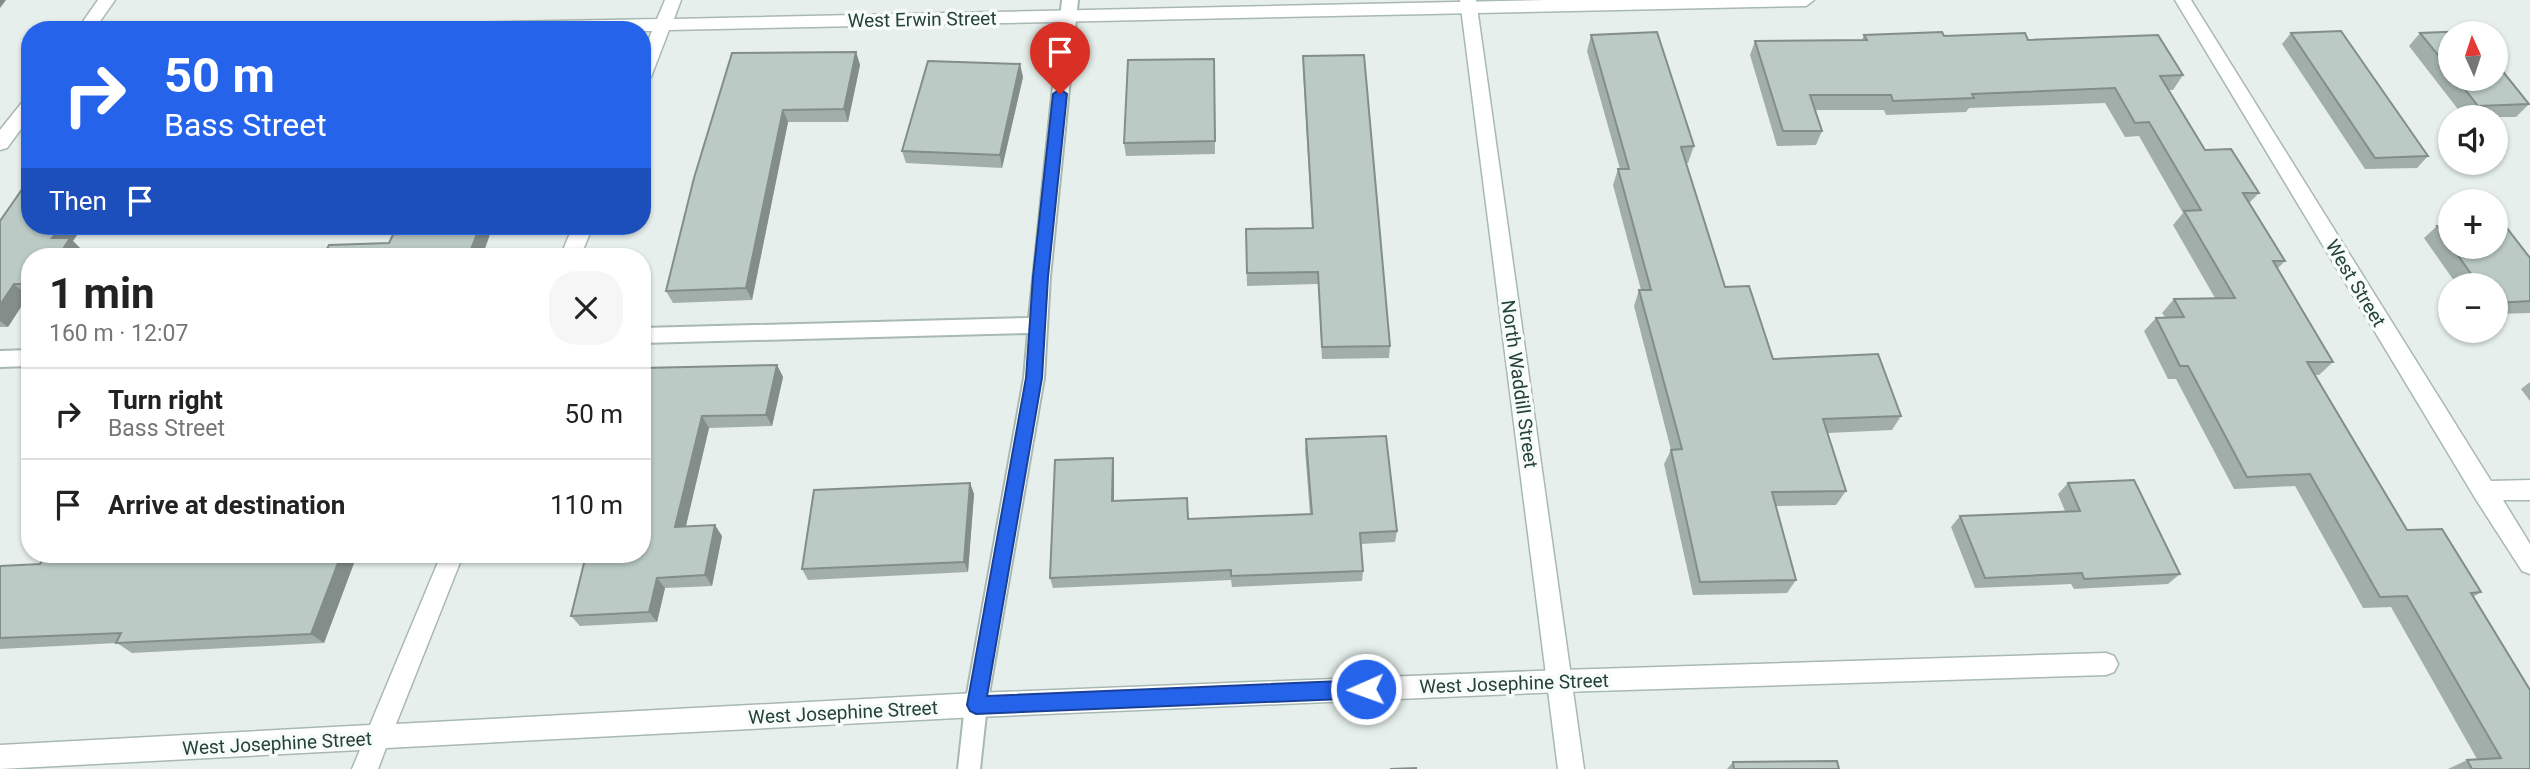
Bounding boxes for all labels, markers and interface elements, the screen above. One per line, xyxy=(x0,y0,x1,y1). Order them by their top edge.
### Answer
street label: West Erwin Street xyxy=(847,7,997,32)
north arrow xyxy=(2438,21,2508,91)
map controls xyxy=(2438,21,2508,343)
pin xyxy=(1030,22,1090,94)
icon: arrive xyxy=(1041,33,1079,71)
text: 50 m xyxy=(164,47,275,104)
icon: right xyxy=(49,49,140,140)
button: sound xyxy=(2438,105,2508,175)
text: Bass Street xyxy=(164,106,327,144)
icon: arrive xyxy=(121,182,159,220)
text: Then xyxy=(49,186,107,216)
button: + xyxy=(2438,189,2508,259)
street label: West Street xyxy=(2321,236,2391,331)
text: 1 min xyxy=(49,269,155,318)
button: close xyxy=(549,271,623,345)
button: − xyxy=(2438,273,2508,343)
street label: North Waddill Street xyxy=(1496,298,1543,470)
text: 160 m · 12:07 xyxy=(49,320,188,347)
text: Turn right xyxy=(108,385,223,415)
icon: right xyxy=(49,395,87,433)
text: 50 m xyxy=(565,399,623,429)
text: Bass Street xyxy=(108,415,225,442)
icon: arrive xyxy=(49,486,87,524)
text: Arrive at destination xyxy=(108,490,345,520)
text: 110 m xyxy=(550,490,623,520)
position arrow xyxy=(1329,652,1403,726)
street label: West Josephine Street xyxy=(1419,669,1609,698)
street label: West Josephine Street xyxy=(748,696,938,729)
street label: West Josephine Street xyxy=(182,727,372,760)

